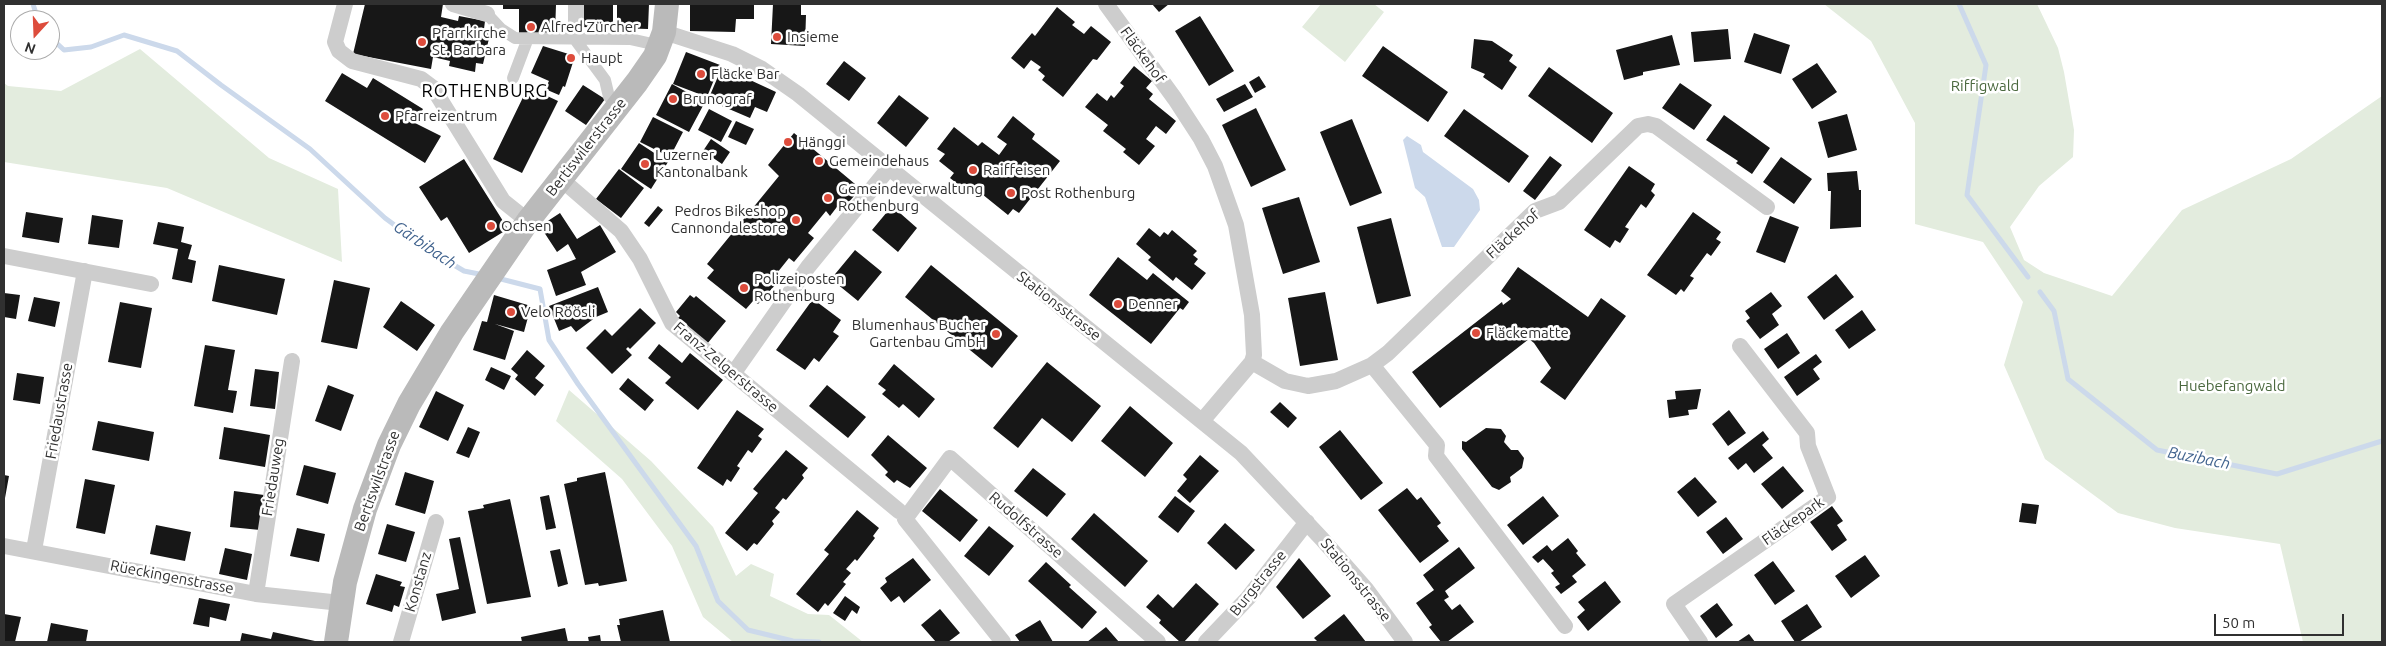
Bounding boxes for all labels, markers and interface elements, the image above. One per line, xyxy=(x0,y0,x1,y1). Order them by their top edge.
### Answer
north arrow xyxy=(10,10,60,60)
place label: Alfred Zürcher xyxy=(541,18,639,36)
marker: Alfred Zürcher xyxy=(525,21,537,33)
street label: Fläckehof xyxy=(1117,23,1169,87)
place label: Pfarrkirche St. Barbara xyxy=(432,24,506,59)
place label: Insieme xyxy=(787,28,839,46)
marker: Insieme xyxy=(771,31,783,43)
marker: Pfarrkirche St. Barbara xyxy=(416,36,428,48)
text: N xyxy=(23,39,38,57)
place label: Haupt xyxy=(581,49,622,67)
marker: Haupt xyxy=(565,52,577,64)
place label: Fläcke Bar xyxy=(711,65,779,83)
marker: Fläcke Bar xyxy=(695,68,707,80)
park label: Riffigwald xyxy=(1951,77,2019,95)
district label: ROTHENBURG xyxy=(420,80,550,102)
place label: Brunograf xyxy=(683,90,752,108)
marker: Brunograf xyxy=(667,93,679,105)
street label: Bertiswilerstrasse xyxy=(542,94,630,200)
place label: Pfarreizentrum xyxy=(395,107,497,125)
marker: Pfarreizentrum xyxy=(379,110,391,122)
place label: Hänggi xyxy=(798,133,846,151)
marker: Hänggi xyxy=(782,136,794,148)
place label: Luzerner Kantonalbank xyxy=(655,146,748,181)
place label: Gemeindehaus xyxy=(829,152,929,170)
marker: Gemeindehaus xyxy=(813,155,825,167)
marker: Luzerner Kantonalbank xyxy=(639,158,651,170)
place label: Raiffeisen xyxy=(983,161,1050,179)
marker: Raiffeisen xyxy=(967,164,979,176)
place label: Gemeindeverwaltung Rothenburg xyxy=(838,180,983,215)
place label: Post Rothenburg xyxy=(1021,184,1135,202)
marker: Post Rothenburg xyxy=(1005,187,1017,199)
marker: Gemeindeverwaltung Rothenburg xyxy=(822,192,834,204)
place label: Pedros Bikeshop Cannondalestore xyxy=(671,202,786,237)
street label: Fläckehof xyxy=(1483,206,1543,262)
marker: Pedros Bikeshop Cannondalestore xyxy=(790,214,802,226)
water label: Gärbibach xyxy=(390,217,460,273)
place label: Ochsen xyxy=(501,217,552,235)
marker: Ochsen xyxy=(485,220,497,232)
street label: Stationsstrasse xyxy=(1013,268,1105,344)
place label: Polizeiposten Rothenburg xyxy=(754,270,845,305)
marker: Polizeiposten Rothenburg xyxy=(738,282,750,294)
place label: Denner xyxy=(1128,295,1178,313)
marker: Denner xyxy=(1112,298,1124,310)
place label: Velo Röösli xyxy=(521,303,595,321)
marker: Velo Röösli xyxy=(505,306,517,318)
place label: Blumenhaus Bucher Gartenbau GmbH xyxy=(852,316,986,351)
street label: Franz-Zelgerstrasse xyxy=(670,318,782,416)
place label: Fläckematte xyxy=(1486,324,1569,342)
marker: Fläckematte xyxy=(1470,327,1482,339)
marker: Blumenhaus Bucher Gartenbau GmbH xyxy=(990,328,1002,340)
street label: Friedaustrasse xyxy=(42,361,76,461)
park label: Huebefangwald xyxy=(2179,377,2285,395)
street label: Bertiswilstrasse xyxy=(350,428,404,534)
street label: Friedauweg xyxy=(258,437,288,517)
water label: Buzibach xyxy=(2166,443,2232,473)
street label: Rudolfstrasse xyxy=(985,488,1067,562)
street label: Fläckepark xyxy=(1758,493,1828,549)
street label: Stationsstrasse xyxy=(1317,535,1395,625)
street label: Burgstrasse xyxy=(1226,546,1290,620)
street label: Konstanz xyxy=(401,550,435,614)
street label: Rüeckingenstrasse xyxy=(109,556,235,598)
scale bar xyxy=(2216,604,2346,636)
text: 50 m xyxy=(2222,614,2255,631)

